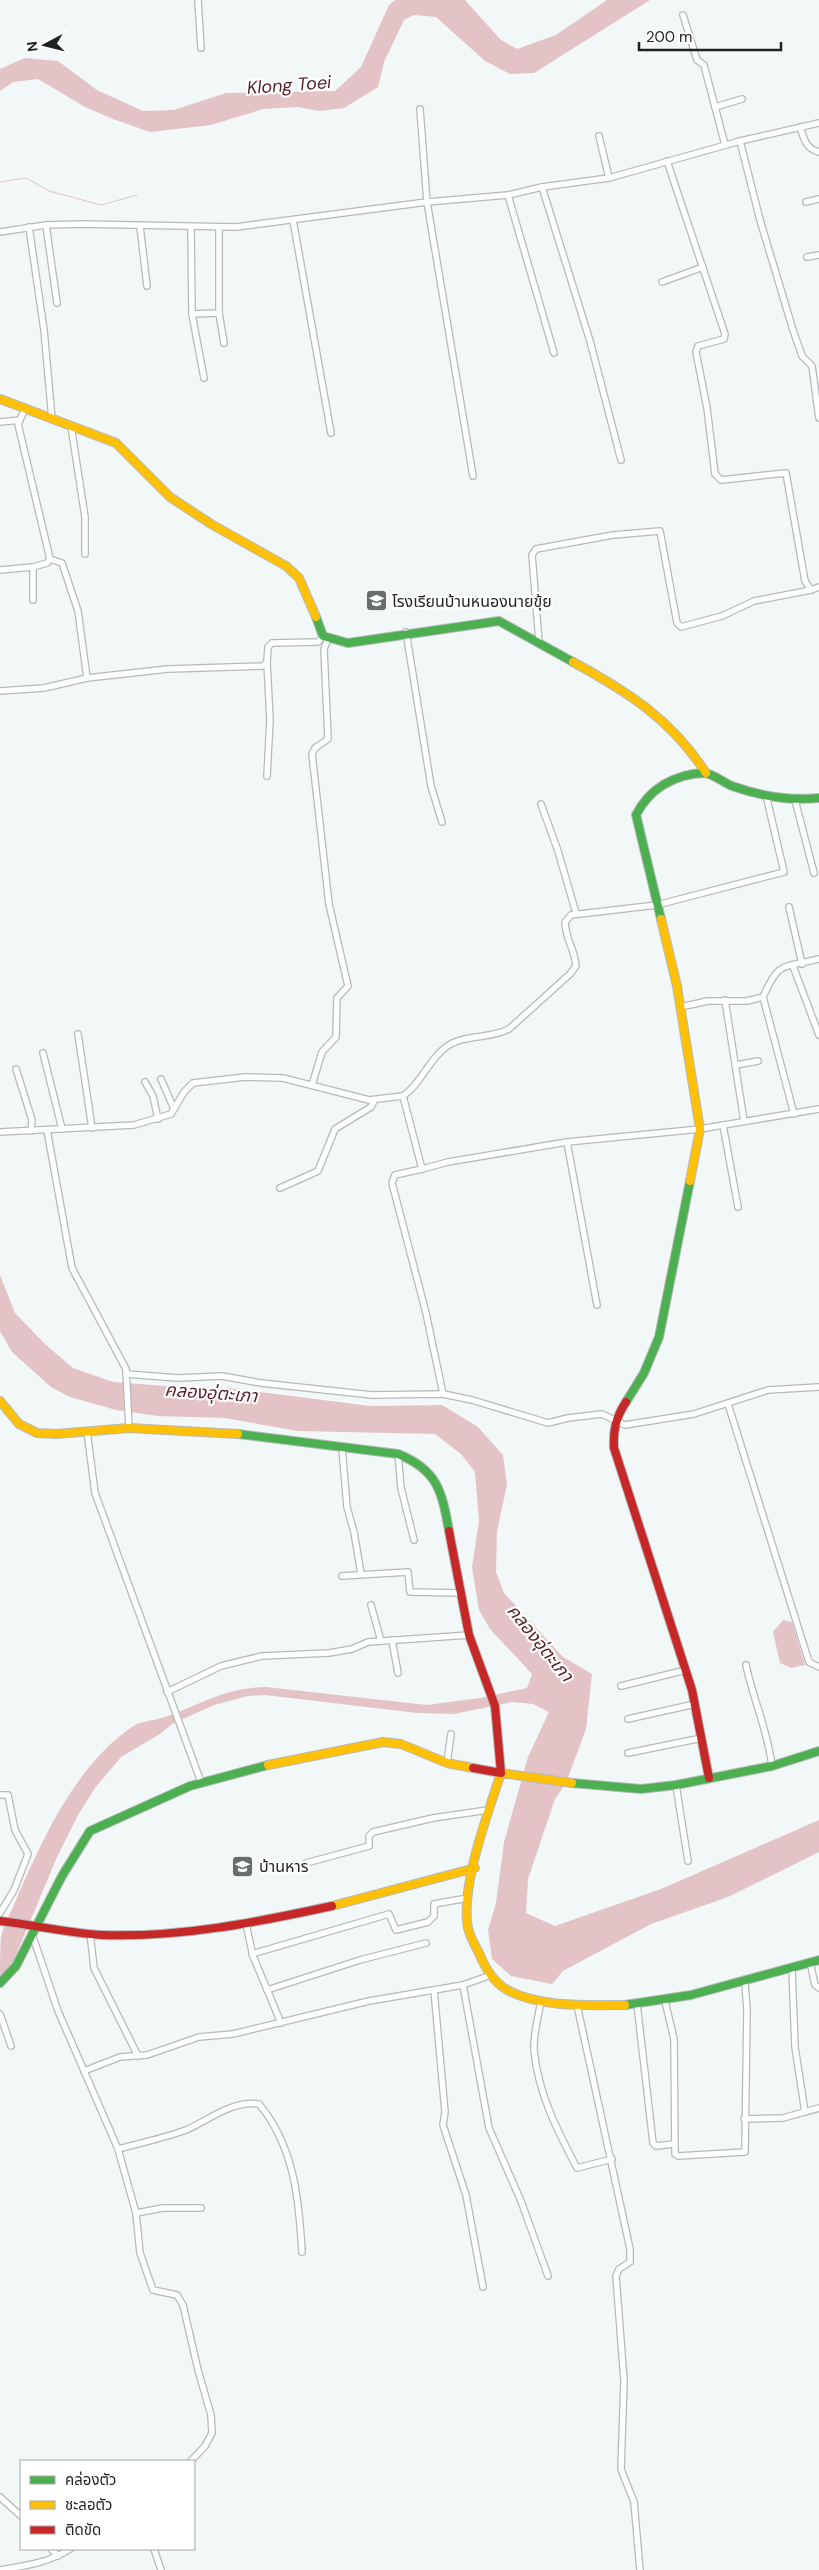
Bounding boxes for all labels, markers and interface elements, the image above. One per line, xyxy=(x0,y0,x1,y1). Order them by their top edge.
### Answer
north arrow xyxy=(20,20,70,70)
scale bar xyxy=(639,20,782,52)
text: 200 m xyxy=(646,27,692,47)
text: N xyxy=(23,40,42,53)
water label: Klong Toei xyxy=(246,70,333,100)
school or university icon: โรงเรียนบ้านหนองนายขุ้ย xyxy=(364,589,388,613)
place label: โรงเรียนบ้านหนองนายขุ้ย xyxy=(392,591,552,612)
water label: คลองอุ่ตะเภา xyxy=(164,1378,259,1408)
water label: คลองอุ่ตะเภา xyxy=(502,1599,579,1687)
school or university icon: บ้านหาร xyxy=(231,1854,255,1878)
place label: บ้านหาร xyxy=(259,1856,309,1877)
legend xyxy=(20,2460,195,2550)
text: คล่องตัว xyxy=(65,2470,116,2490)
text: ชะลอตัว xyxy=(65,2495,112,2515)
text: ติดขัด xyxy=(65,2520,101,2540)

